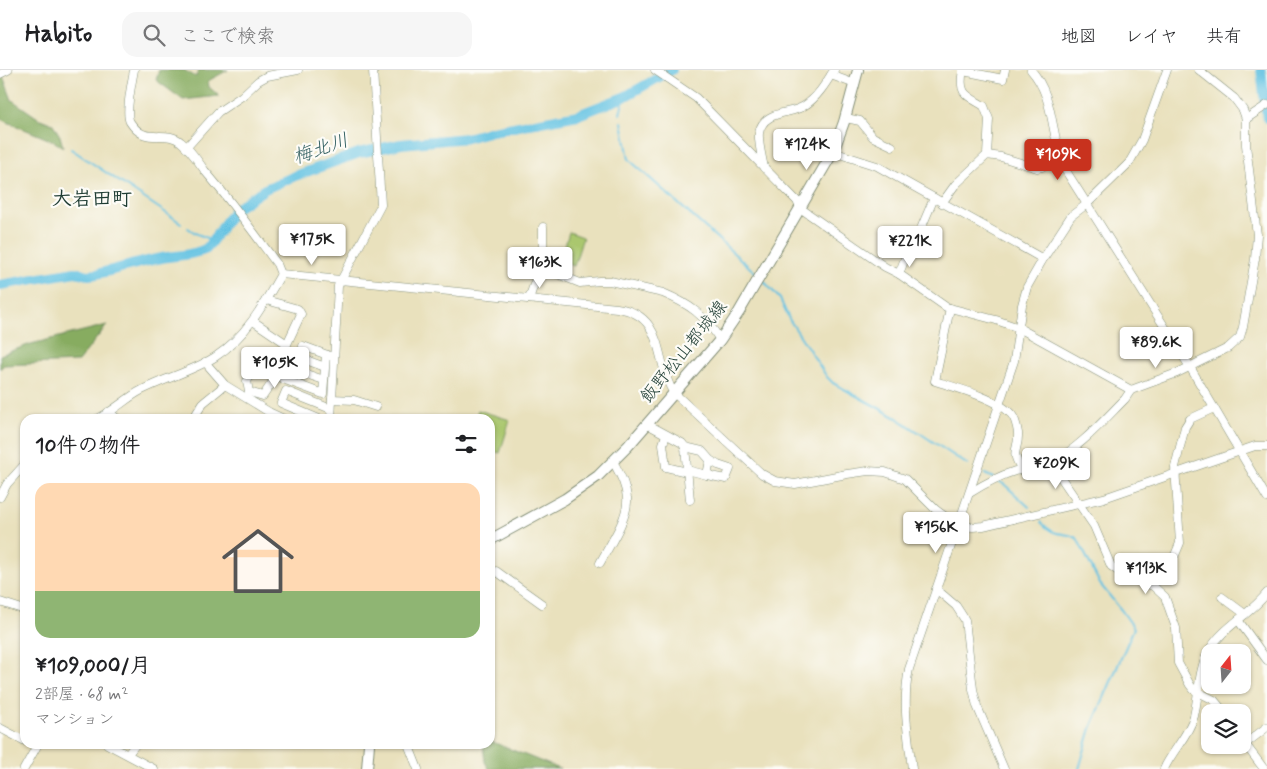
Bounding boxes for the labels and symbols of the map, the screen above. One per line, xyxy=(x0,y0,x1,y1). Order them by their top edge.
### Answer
water label: 梅北川 xyxy=(290,128,352,170)
pin: ¥124K xyxy=(772,128,842,171)
pin: ¥109K xyxy=(1023,138,1093,181)
district label: 大岩田町 xyxy=(52,186,132,213)
pin: ¥175K xyxy=(277,224,347,266)
pin: ¥221K xyxy=(875,226,945,268)
pin: ¥163K xyxy=(505,246,575,289)
street label: 飯野松山都城線 xyxy=(635,295,733,409)
pin: ¥89.6K xyxy=(1115,326,1197,369)
pin: ¥105K xyxy=(240,346,310,389)
pin: ¥209K xyxy=(1021,448,1091,490)
pin: ¥156K xyxy=(901,512,971,554)
pin: ¥113K xyxy=(1111,552,1181,595)
north arrow xyxy=(1201,644,1251,694)

